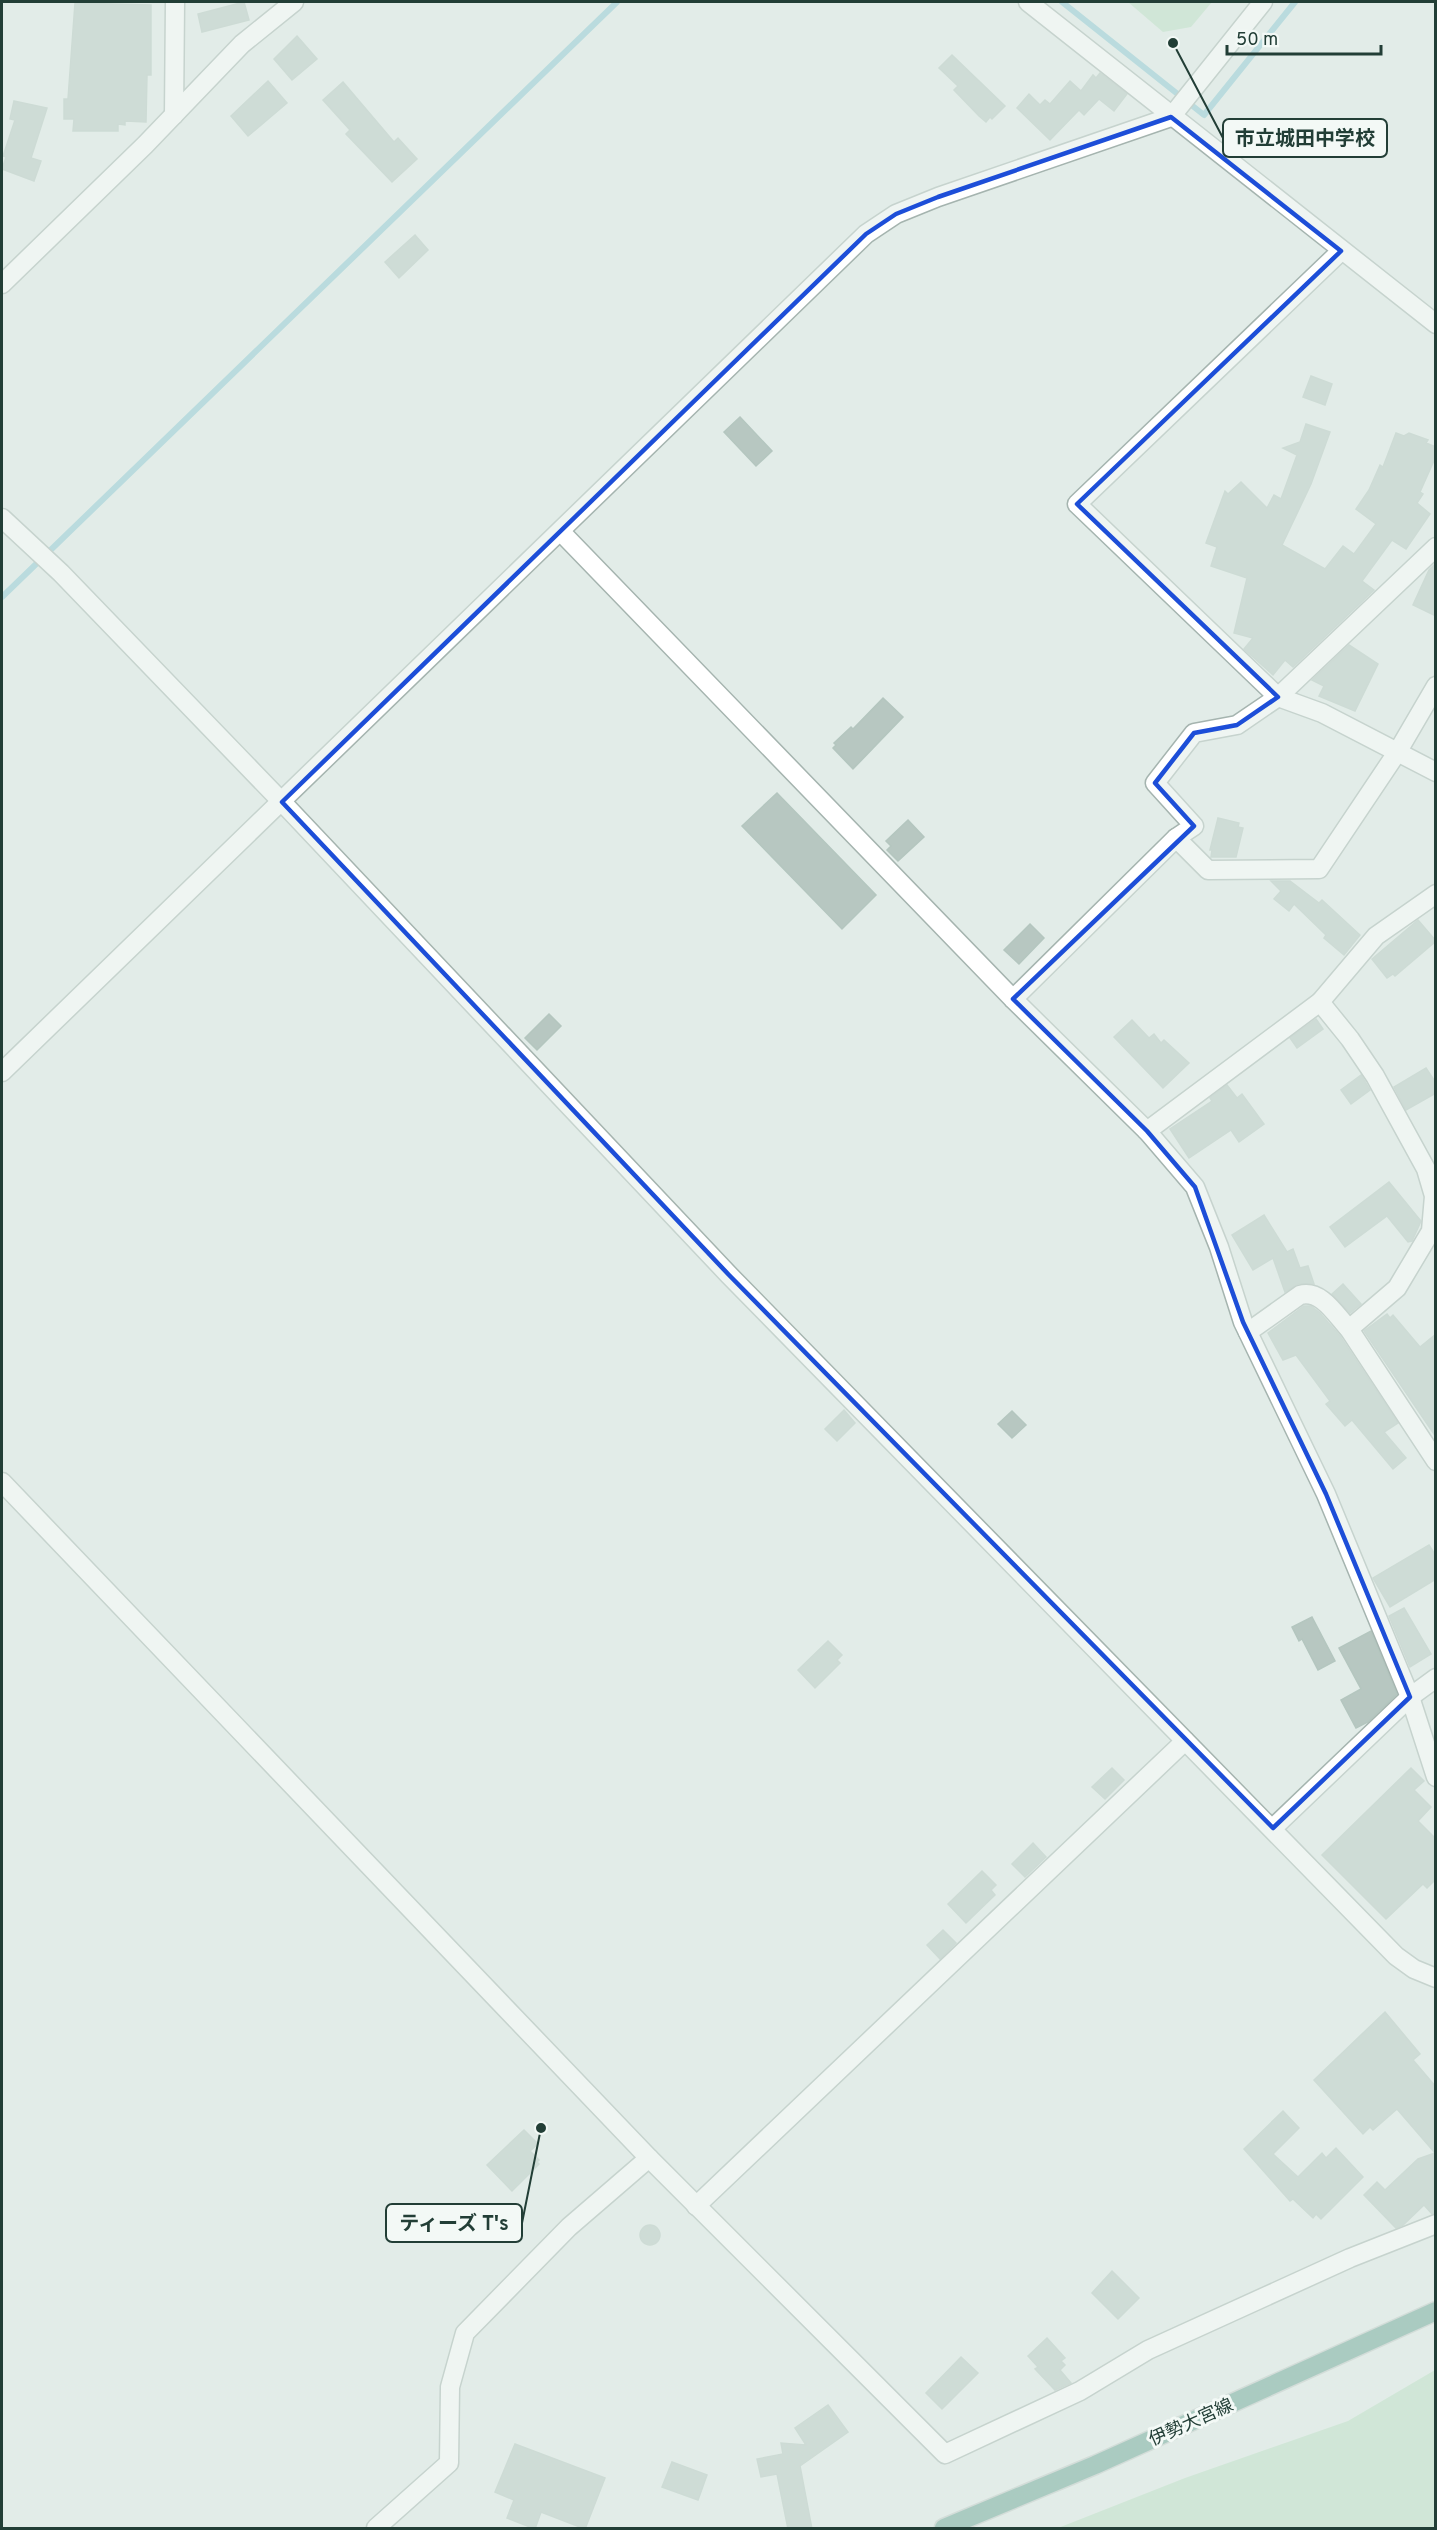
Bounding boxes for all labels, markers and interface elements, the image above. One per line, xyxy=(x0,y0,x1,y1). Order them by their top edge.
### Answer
scale bar xyxy=(1227,18,1382,56)
text: 50 m xyxy=(1236,29,1278,52)
callout: 市立城田中学校 xyxy=(1223,119,1387,157)
text: 市立城田中学校 xyxy=(1235,127,1375,153)
callout: ティーズ T's xyxy=(386,2204,522,2242)
text: ティーズ T's xyxy=(399,2212,509,2238)
street label: 伊勢大宮線 xyxy=(1146,2395,1237,2452)

